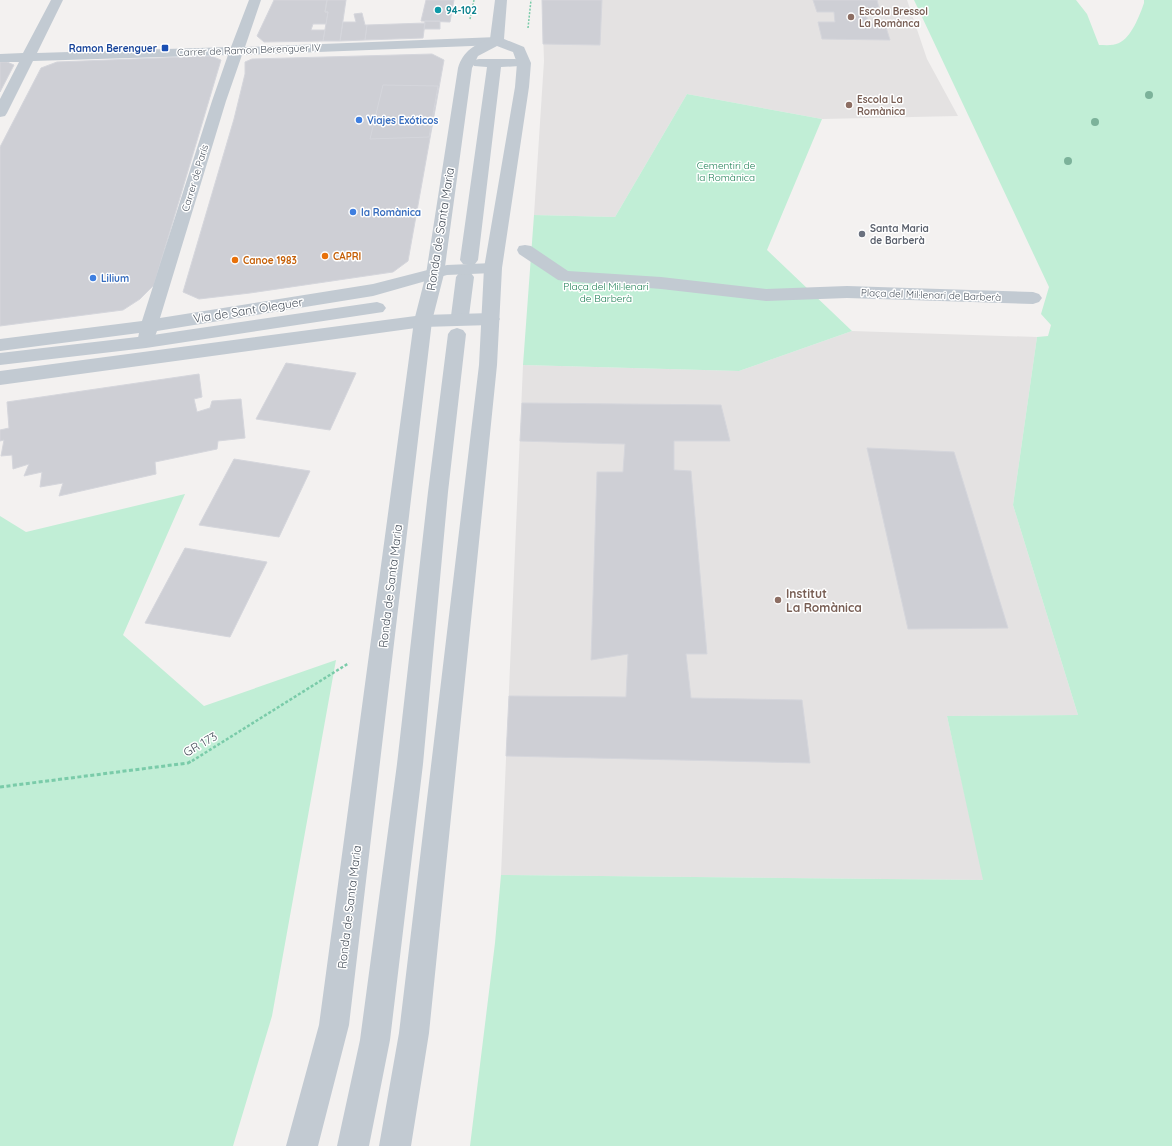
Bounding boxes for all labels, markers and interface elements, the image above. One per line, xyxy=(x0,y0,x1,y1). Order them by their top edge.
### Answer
place label: 94-102 xyxy=(446,4,477,17)
marker: 94-102 xyxy=(433,5,443,15)
place label: Escola Bressol La Romànca xyxy=(859,5,928,30)
marker: Escola Bressol La Romànca xyxy=(846,12,856,22)
street label: Carrer de Ramon Berenguer IV xyxy=(177,41,321,59)
place label: Ramon Berenguer xyxy=(69,42,158,55)
marker: Ramon Berenguer xyxy=(160,43,170,53)
place label: Escola La Romànica xyxy=(857,93,905,118)
marker: Escola La Romànica xyxy=(844,100,854,110)
place label: Viajes Exóticos xyxy=(367,114,438,127)
marker: Viajes Exóticos xyxy=(354,115,364,125)
street label: Carrer de París xyxy=(179,143,211,213)
park label: Cementiri de la Romànica xyxy=(697,159,756,184)
street label: Ronda de Santa Maria xyxy=(423,166,457,292)
place label: la Romànica xyxy=(361,206,421,219)
marker: la Romànica xyxy=(348,207,358,217)
place label: Santa Maria de Barberà xyxy=(870,222,929,247)
marker: Santa Maria de Barberà xyxy=(857,229,867,239)
place label: CAPRI xyxy=(333,250,361,263)
marker: CAPRI xyxy=(320,251,330,261)
place label: Canoe 1983 xyxy=(243,254,297,267)
marker: Canoe 1983 xyxy=(230,255,240,265)
place label: Lilium xyxy=(101,272,129,285)
marker: Lilium xyxy=(88,273,98,283)
park label: Plaça del Mil·lenari de Barberà xyxy=(563,280,649,305)
street label: Plaça del Mil·lenari de Barberà xyxy=(861,286,1001,304)
street label: Via de Sant Oleguer xyxy=(192,294,304,326)
street label: Ronda de Santa Maria xyxy=(375,523,405,649)
place label: Institut La Romànica xyxy=(786,586,862,615)
marker: Institut La Romànica xyxy=(773,595,783,605)
street label: GR 173 xyxy=(180,728,220,760)
street label: Ronda de Santa Maria xyxy=(334,844,364,970)

